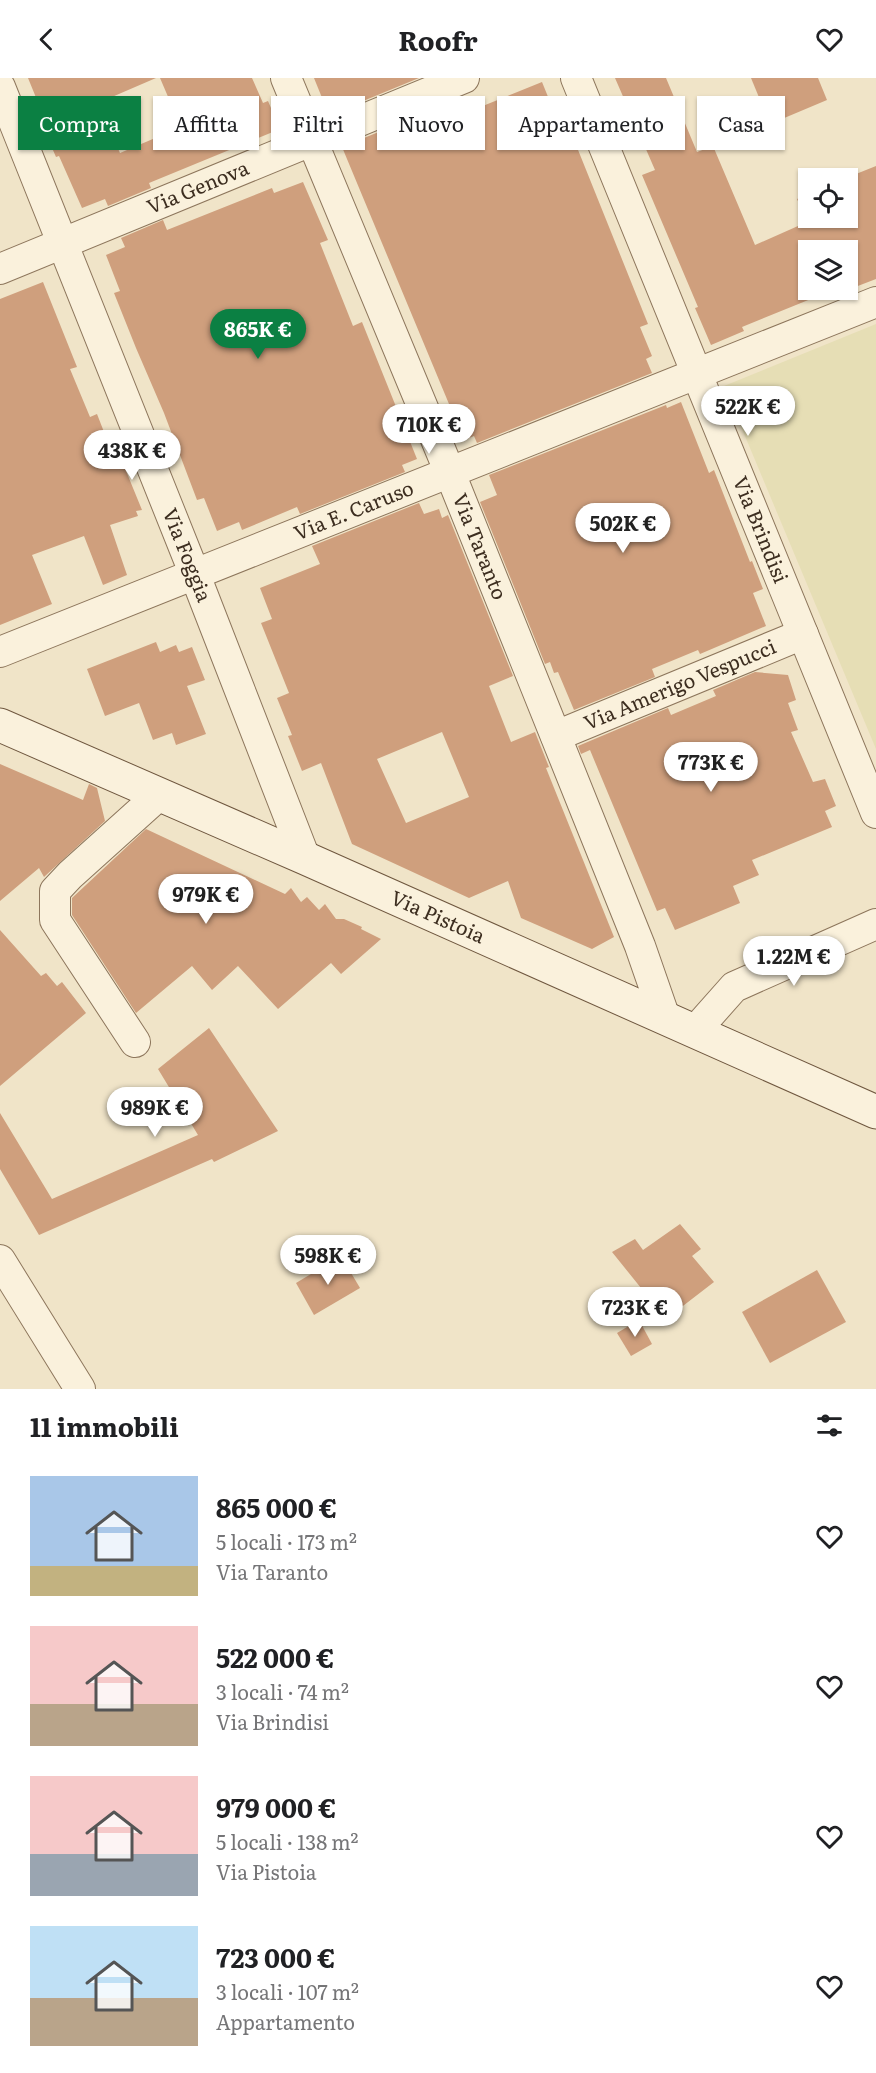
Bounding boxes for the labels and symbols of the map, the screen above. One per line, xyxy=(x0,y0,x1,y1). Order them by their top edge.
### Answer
street label: Via Genova xyxy=(141,151,253,220)
pin: 865K € xyxy=(209,309,307,360)
pin: 522K € xyxy=(699,386,797,437)
pin: 710K € xyxy=(380,404,478,455)
pin: 438K € xyxy=(83,430,181,481)
street label: Via E. Caruso xyxy=(289,471,417,546)
street label: Via Brindisi xyxy=(727,471,798,587)
street label: Via Taranto xyxy=(447,488,516,604)
street label: Via Foggia xyxy=(157,503,221,606)
pin: 502K € xyxy=(574,503,672,554)
street label: Via Amerigo Vespucci xyxy=(578,630,780,736)
pin: 773K € xyxy=(662,742,760,793)
pin: 979K € xyxy=(157,874,255,925)
street label: Via Pistoia xyxy=(386,881,491,949)
pin: 1.22M € xyxy=(739,936,849,987)
pin: 989K € xyxy=(106,1087,204,1138)
pin: 598K € xyxy=(279,1235,377,1286)
pin: 723K € xyxy=(586,1287,684,1338)

